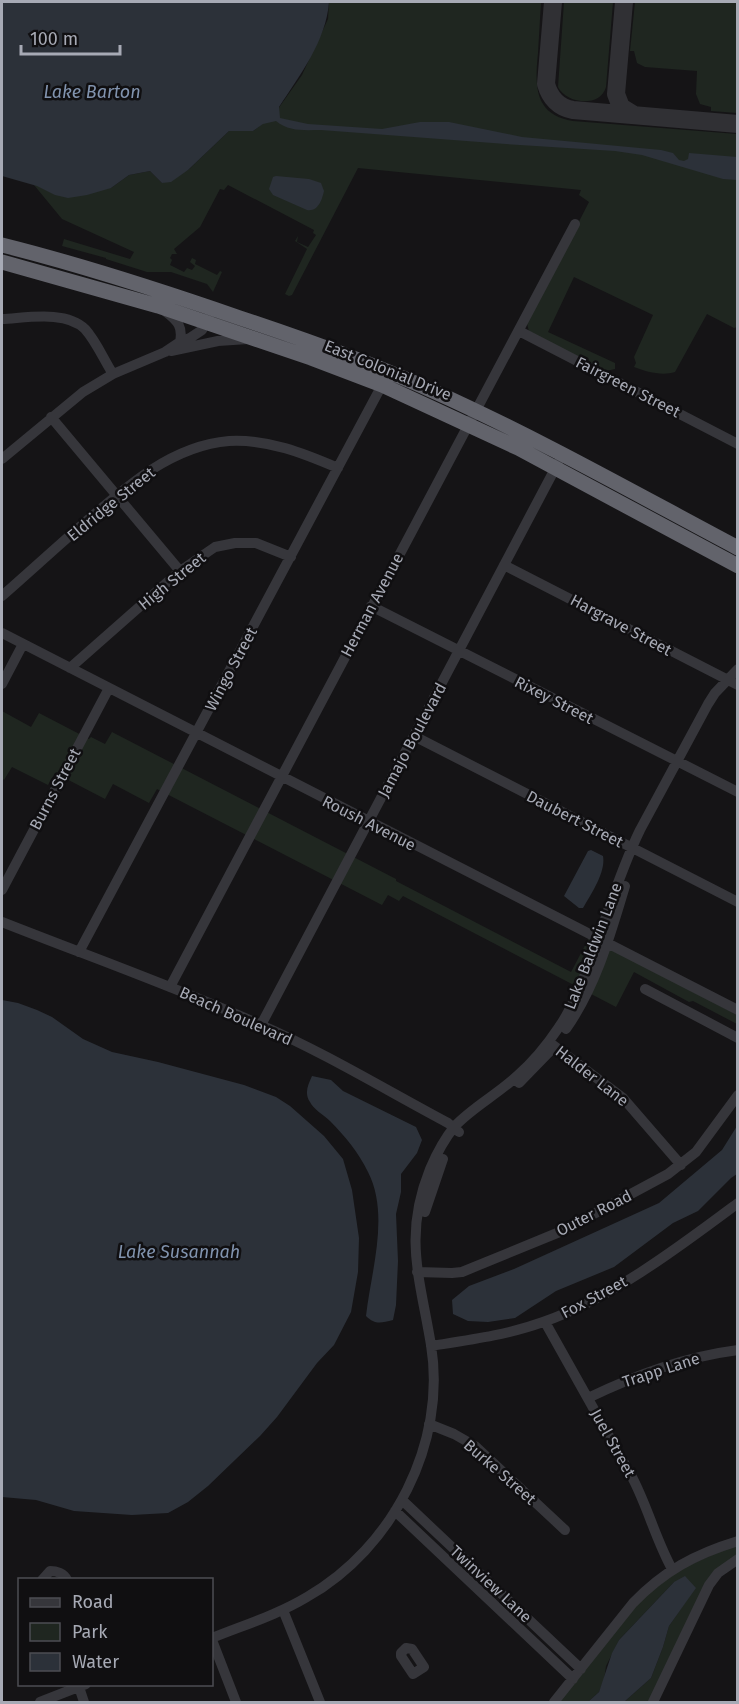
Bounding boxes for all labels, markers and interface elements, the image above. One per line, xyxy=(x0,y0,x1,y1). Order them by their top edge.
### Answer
scale bar xyxy=(21,18,120,56)
text: 100 m xyxy=(30,28,78,50)
water label: Lake Barton xyxy=(43,81,141,103)
street label: East Colonial Drive xyxy=(322,336,454,404)
street label: Fairgreen Street xyxy=(573,353,684,422)
street label: Eldridge Street xyxy=(63,463,159,545)
street label: High Street xyxy=(135,548,210,614)
street label: Herman Avenue xyxy=(337,550,407,660)
street label: Hargrave Street xyxy=(567,590,675,660)
street label: Wingo Street xyxy=(201,624,261,714)
street label: Rixey Street xyxy=(511,672,597,728)
street label: Jamajo Boulevard xyxy=(374,679,450,801)
street label: Burns Street xyxy=(26,745,85,833)
street label: Daubert Street xyxy=(523,786,627,852)
street label: Roush Avenue xyxy=(319,791,419,855)
street label: Lake Baldwin Lane xyxy=(560,880,626,1012)
street label: Beach Boulevard xyxy=(177,983,295,1049)
street label: Halder Lane xyxy=(552,1042,632,1110)
street label: Outer Road xyxy=(553,1186,635,1240)
water label: Lake Susannah xyxy=(118,1241,240,1263)
street label: Fox Street xyxy=(558,1272,630,1322)
street label: Trapp Lane xyxy=(620,1349,702,1391)
street label: Juel Street xyxy=(586,1405,640,1481)
street label: Burke Street xyxy=(460,1435,540,1509)
street label: Twinview Lane xyxy=(446,1541,536,1627)
legend xyxy=(18,1578,213,1686)
text: Road xyxy=(72,1591,114,1613)
text: Park xyxy=(72,1621,108,1643)
text: Water xyxy=(72,1651,119,1673)

